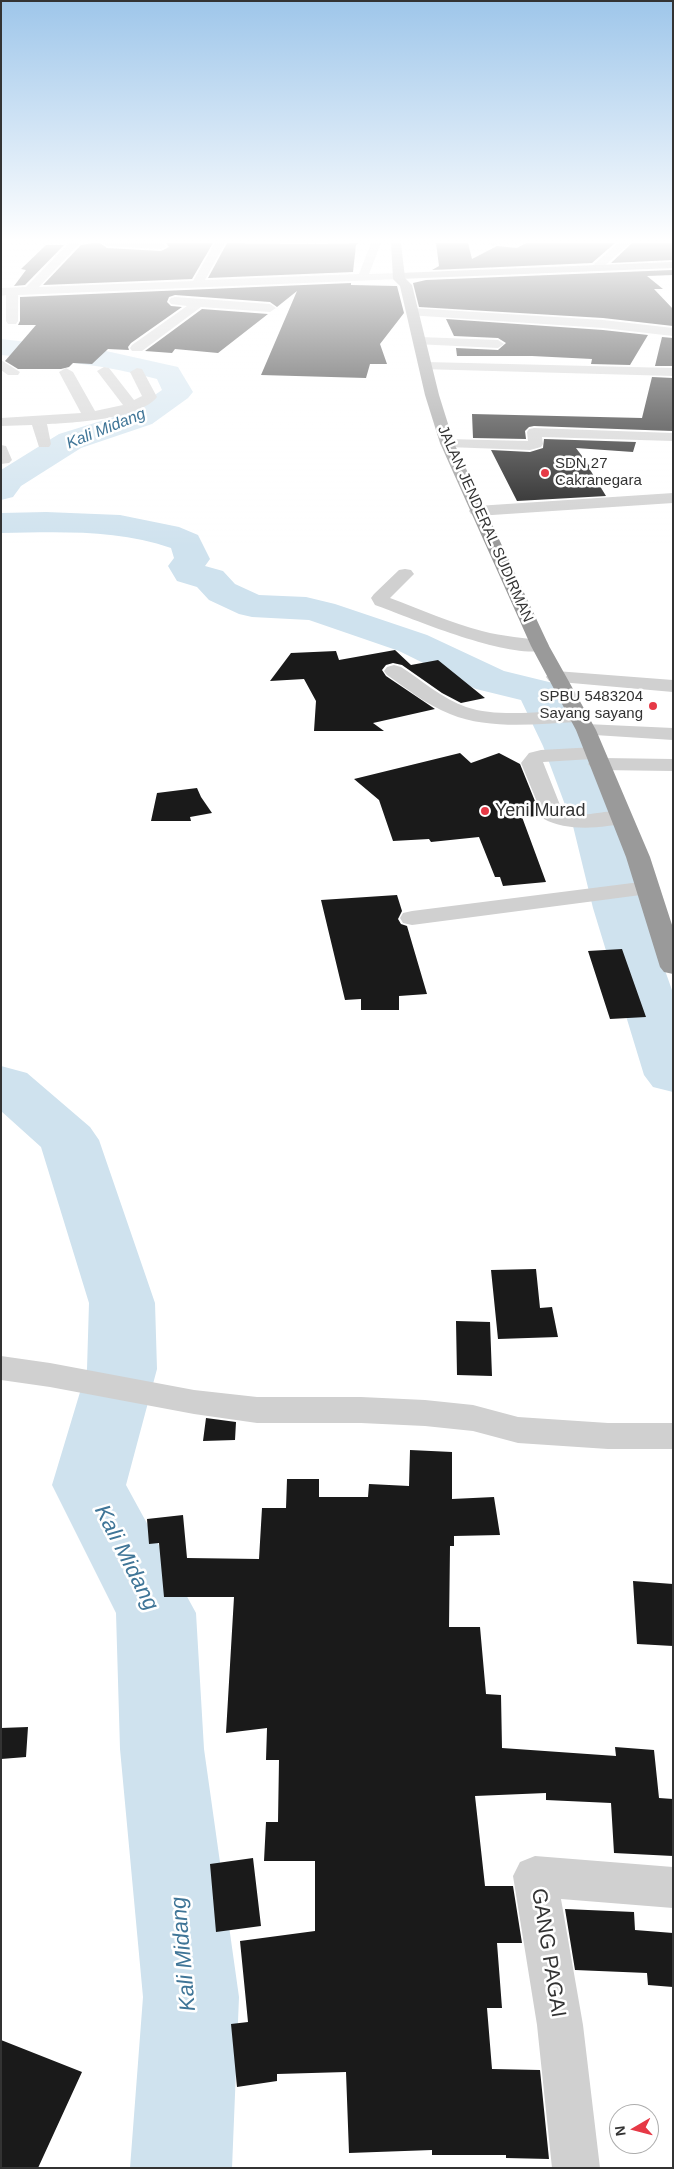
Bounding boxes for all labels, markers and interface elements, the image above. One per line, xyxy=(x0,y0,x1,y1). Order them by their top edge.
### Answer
water label: Kali Midang xyxy=(64,404,148,454)
street label: JALAN JENDERAL SUDIRMAN xyxy=(433,423,537,625)
place label: SDN 27 Cakranegara xyxy=(555,455,642,490)
marker: SDN 27 Cakranegara xyxy=(539,467,551,479)
place label: SPBU 5483204 Sayang sayang xyxy=(540,688,643,723)
marker: SPBU 5483204 Sayang sayang xyxy=(647,700,659,712)
place label: Yeni Murad xyxy=(495,800,585,822)
marker: Yeni Murad xyxy=(479,805,491,817)
water label: Kali Midang xyxy=(88,1501,164,1615)
street label: GANG PAGAI xyxy=(525,1887,571,2019)
water label: Kali Midang xyxy=(166,1896,202,2012)
north arrow xyxy=(609,2104,659,2154)
text: N xyxy=(612,2125,629,2137)

